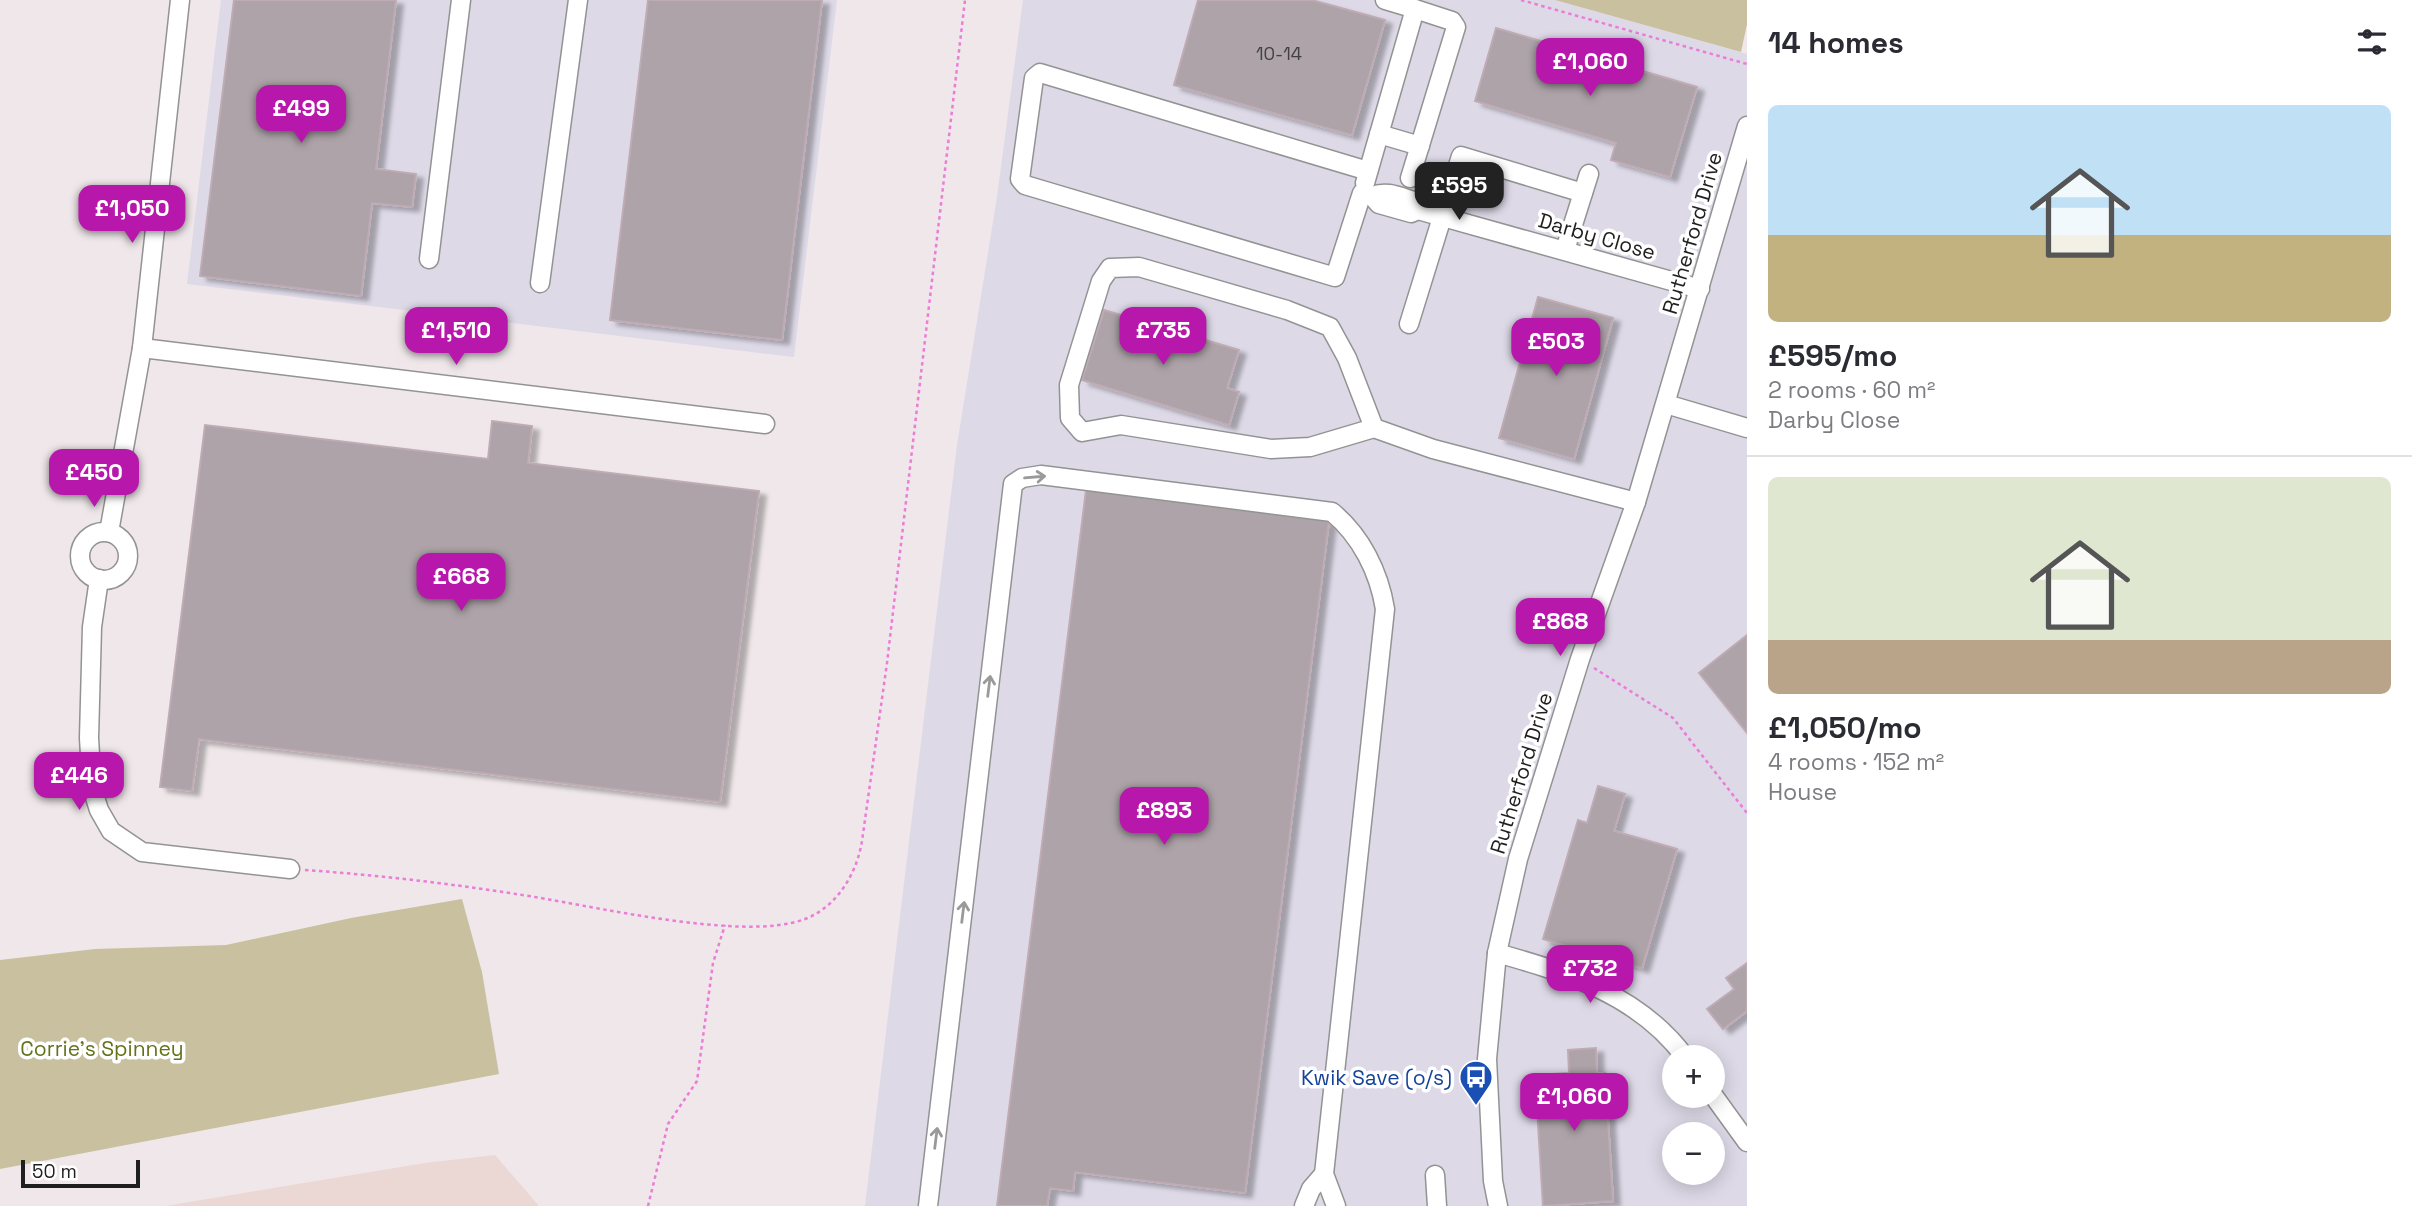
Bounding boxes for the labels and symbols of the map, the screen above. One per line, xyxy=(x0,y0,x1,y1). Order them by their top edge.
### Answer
pin: £1,060 xyxy=(1533,38,1647,98)
house number: 10-14 xyxy=(1256,42,1302,65)
pin: £499 xyxy=(260,86,342,145)
street label: Rutherford Drive xyxy=(1656,149,1728,317)
pin: £595 xyxy=(1418,162,1500,222)
pin: £1,050 xyxy=(75,186,189,245)
street label: Darby Close xyxy=(1535,206,1659,266)
pin: £1,510 xyxy=(399,308,513,367)
pin: £735 xyxy=(1122,308,1204,367)
pin: £503 xyxy=(1515,318,1597,378)
pin: £450 xyxy=(53,449,135,509)
one-way arrow xyxy=(1023,470,1046,483)
pin: £668 xyxy=(420,554,502,613)
pin: £868 xyxy=(1519,598,1601,658)
one-way arrow xyxy=(983,675,996,698)
street label: Rutherford Drive xyxy=(1484,689,1558,857)
pin: £446 xyxy=(38,752,120,812)
pin: £893 xyxy=(1123,788,1205,847)
one-way arrow xyxy=(956,901,969,924)
pin: £732 xyxy=(1549,946,1631,1005)
park label: Corrie's Spinney xyxy=(20,1035,184,1062)
bus stop icon: Kwik Save (o/s) xyxy=(1457,1058,1495,1107)
place label: Kwik Save (o/s) xyxy=(1301,1064,1452,1091)
pin: £1,060 xyxy=(1517,1074,1631,1133)
one-way arrow xyxy=(930,1127,943,1150)
scale bar xyxy=(21,1157,140,1189)

